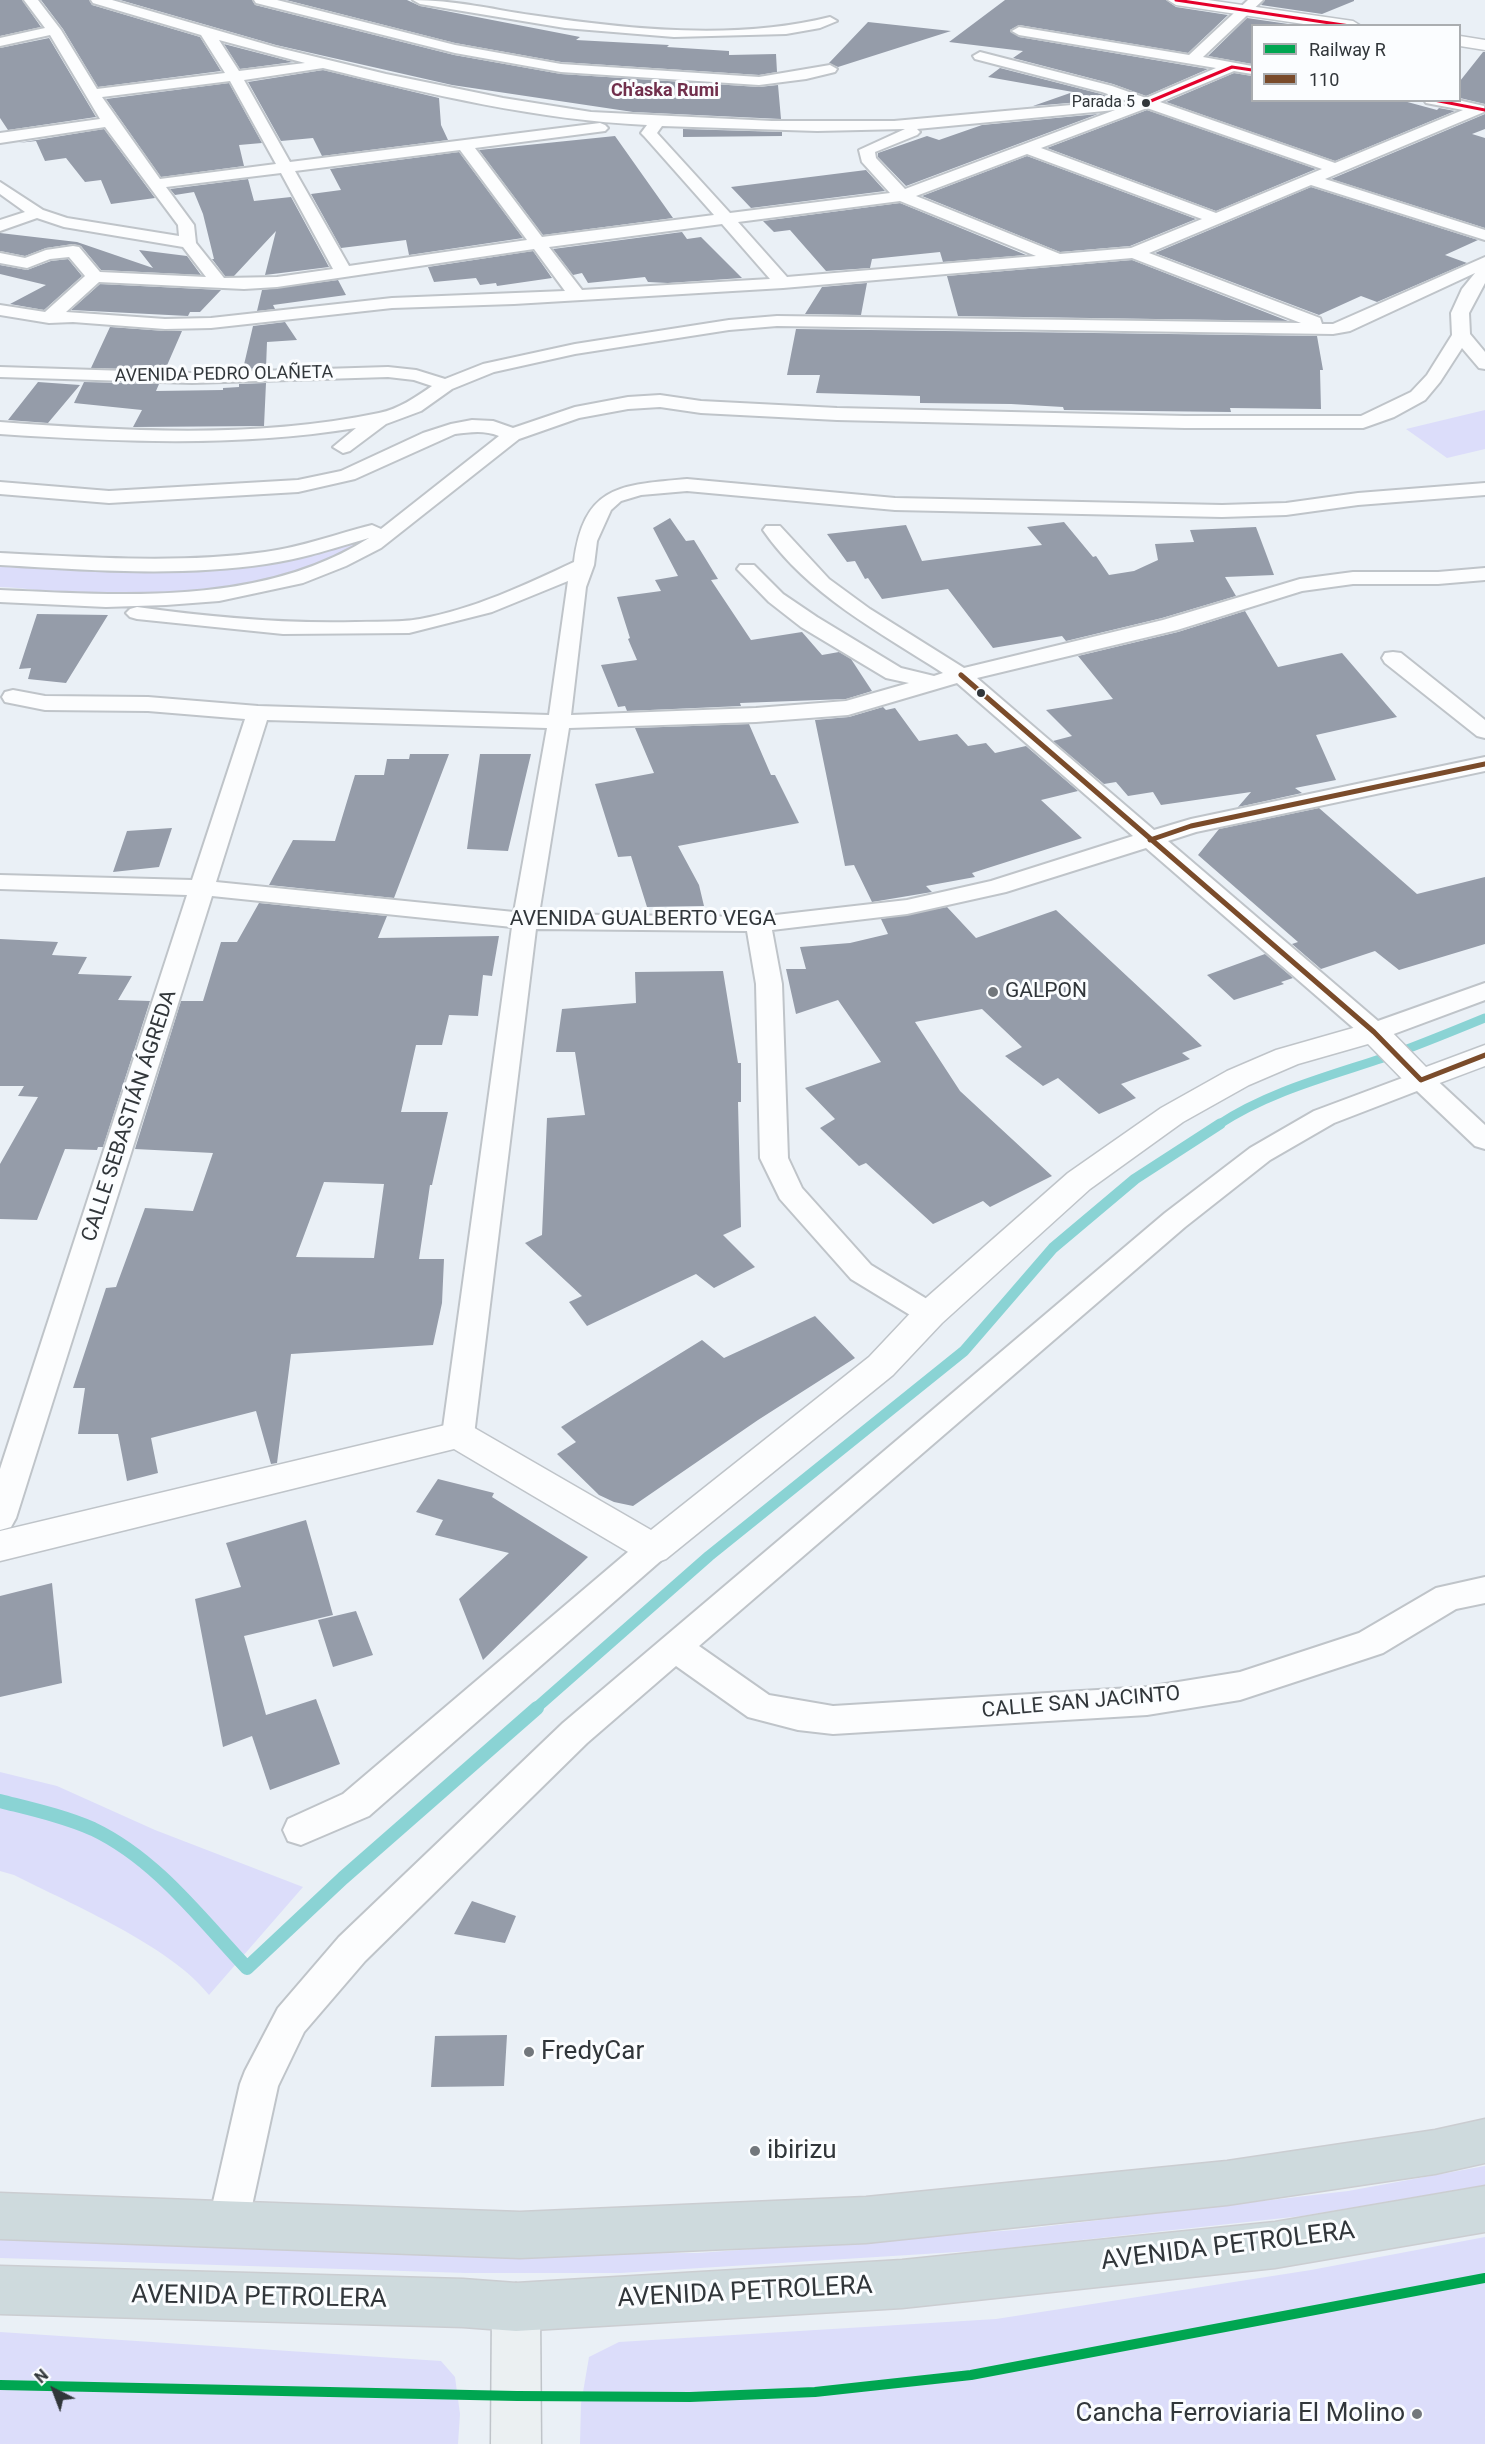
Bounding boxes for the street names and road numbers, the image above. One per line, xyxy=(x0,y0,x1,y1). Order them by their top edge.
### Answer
street label: AVENIDA PEDRO OLAÑETA xyxy=(115,362,333,388)
street label: AVENIDA GUALBERTO VEGA xyxy=(510,907,776,933)
street label: CALLE SEBASTIÁN ÁGREDA xyxy=(77,987,183,1245)
street label: CALLE SAN JACINTO xyxy=(981,1682,1181,1724)
street label: AVENIDA PETROLERA xyxy=(1099,2216,1357,2278)
street label: AVENIDA PETROLERA xyxy=(617,2271,873,2315)
street label: AVENIDA PETROLERA xyxy=(131,2280,387,2316)

